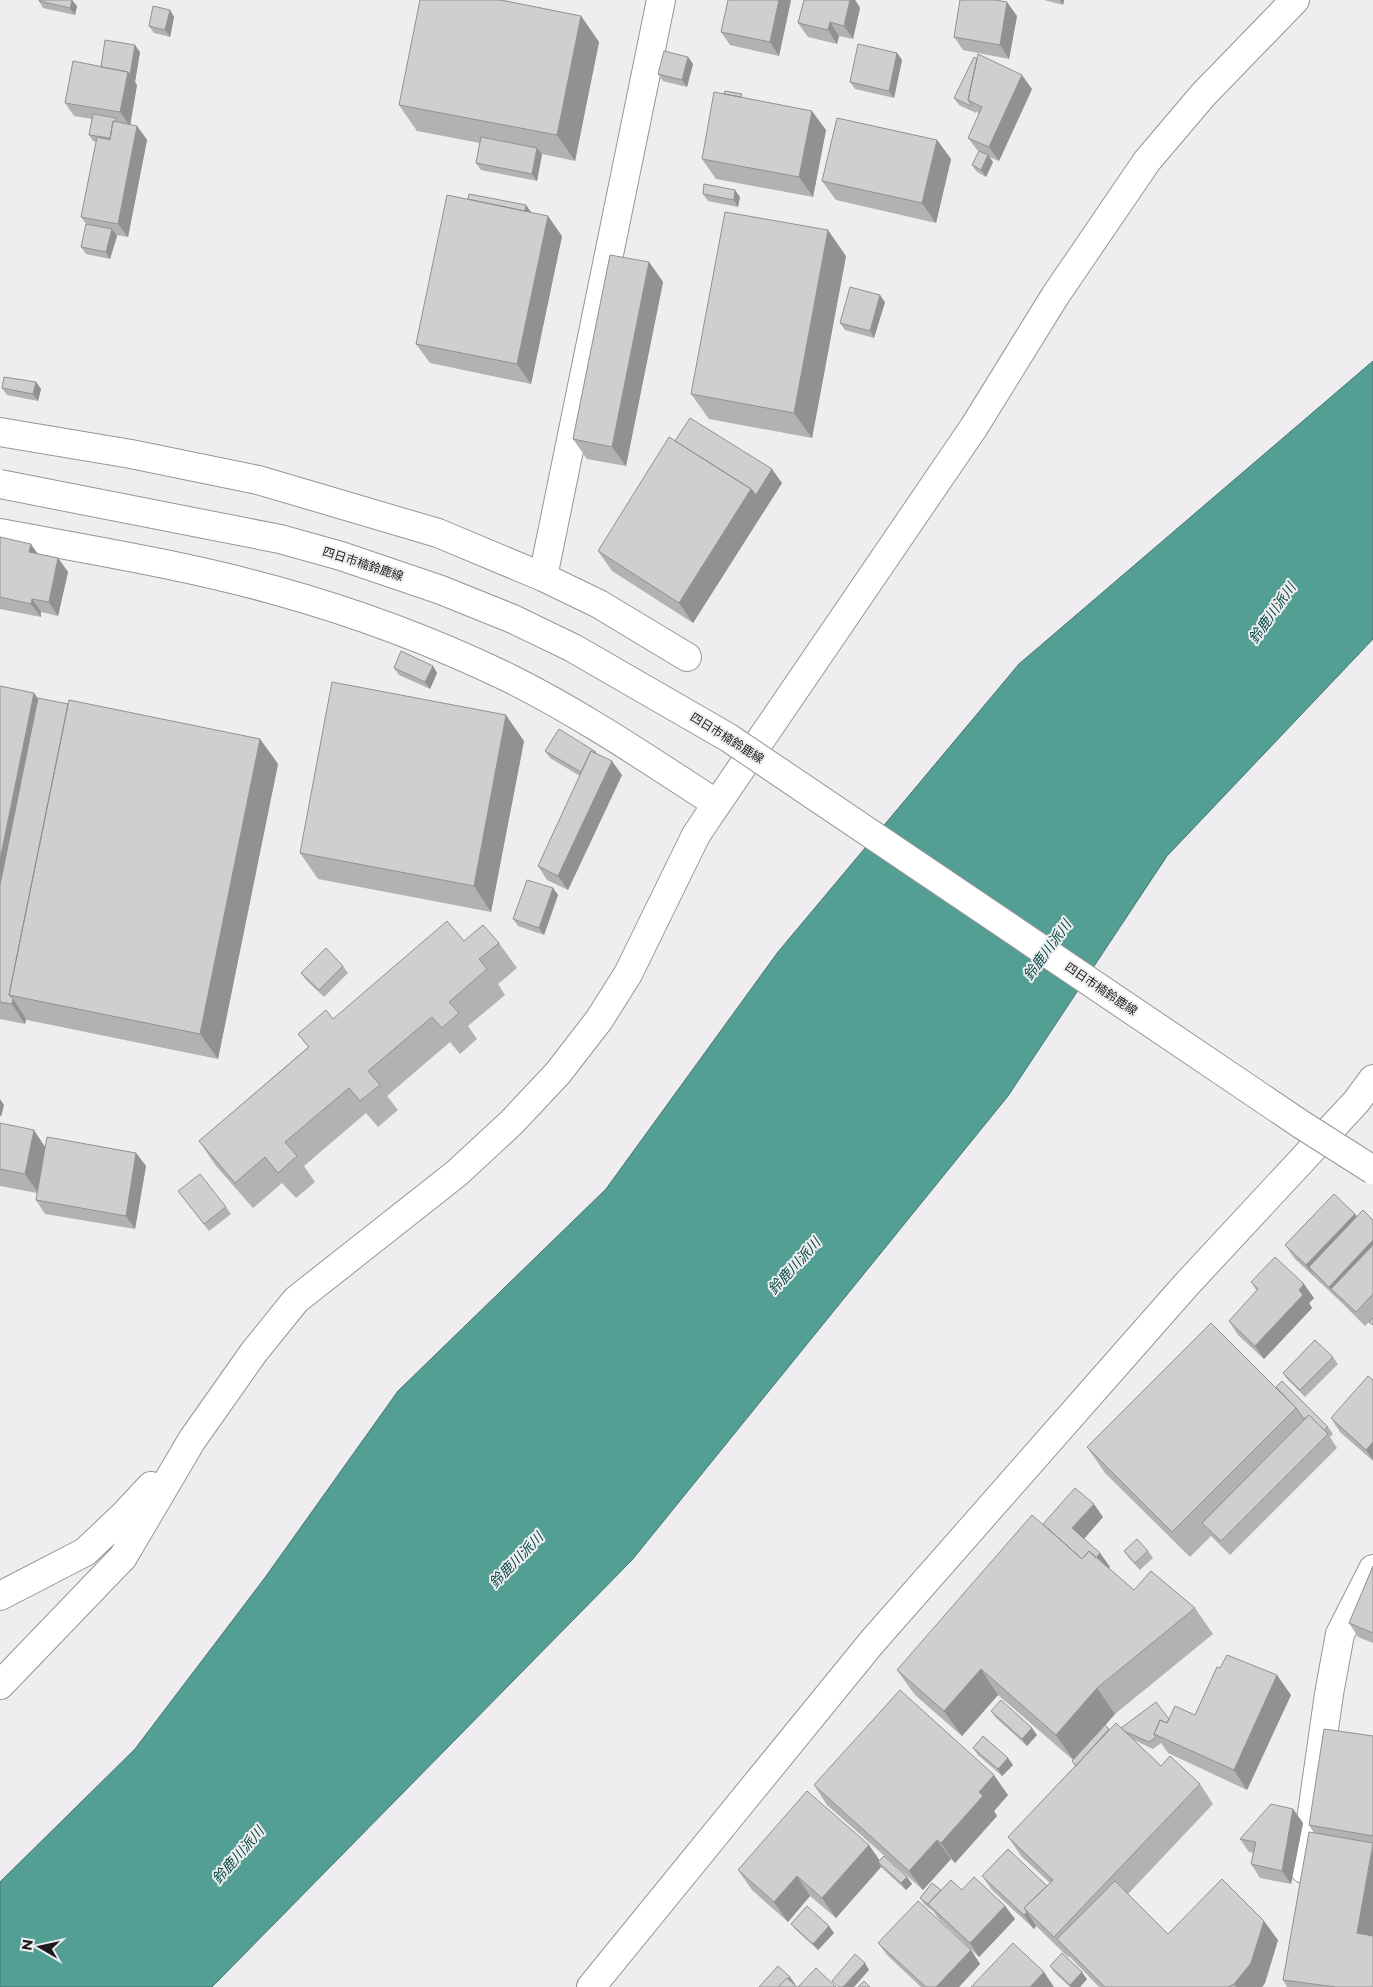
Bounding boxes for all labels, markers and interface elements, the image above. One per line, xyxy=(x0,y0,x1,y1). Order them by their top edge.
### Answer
street label: 四日市楠鈴鹿線 xyxy=(321,543,405,584)
water label: 鈴鹿川派川 xyxy=(1245,578,1301,647)
street label: 四日市楠鈴鹿線 xyxy=(688,709,767,766)
water label: 鈴鹿川派川 xyxy=(1019,915,1076,984)
street label: 四日市楠鈴鹿線 xyxy=(1062,959,1140,1018)
water label: 鈴鹿川派川 xyxy=(764,1232,825,1298)
water label: 鈴鹿川派川 xyxy=(485,1527,548,1591)
water label: 鈴鹿川派川 xyxy=(208,1821,269,1887)
north arrow xyxy=(15,1922,65,1972)
text: N xyxy=(17,1938,37,1952)

